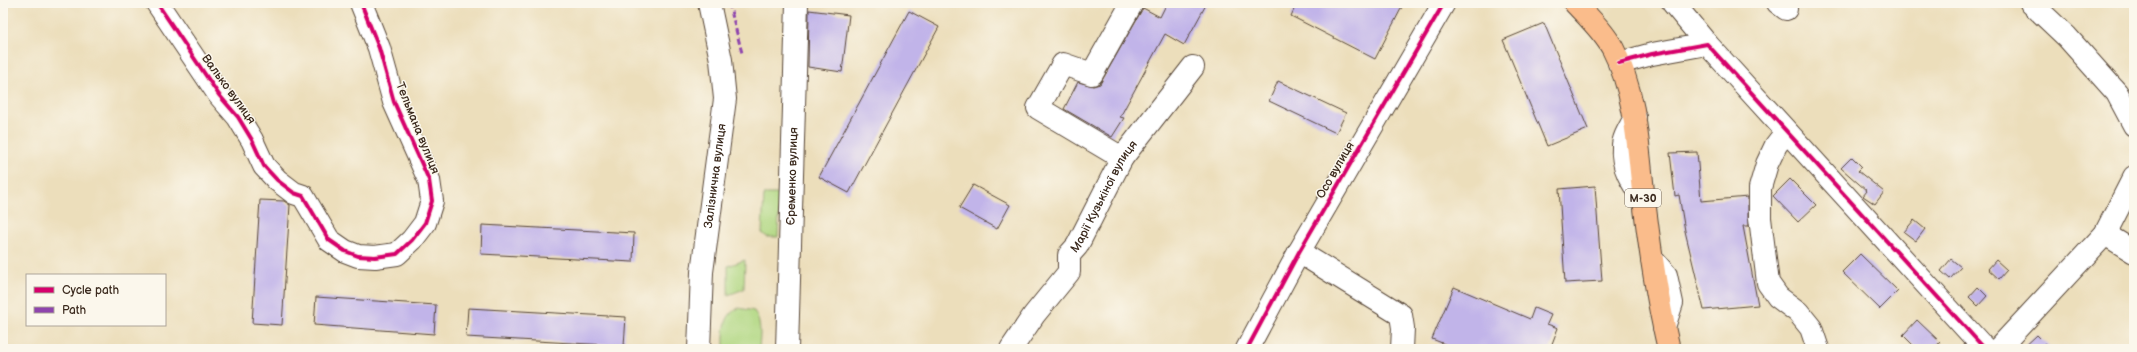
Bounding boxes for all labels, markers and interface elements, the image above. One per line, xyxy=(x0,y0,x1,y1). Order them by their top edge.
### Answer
street label: Валько вулиця xyxy=(198,52,259,127)
street label: Тельмана вулиця xyxy=(392,80,443,177)
street label: Залізнична вулиця xyxy=(701,122,730,229)
street label: Єременко вулиця xyxy=(784,127,801,225)
street label: Марії Кузькіної вулиця xyxy=(1068,137,1141,256)
street label: Осо вулиця xyxy=(1313,139,1358,201)
road number: М-30 xyxy=(1625,189,1661,207)
legend xyxy=(26,274,166,326)
text: Cycle path xyxy=(62,283,119,298)
text: Path xyxy=(62,303,87,318)

